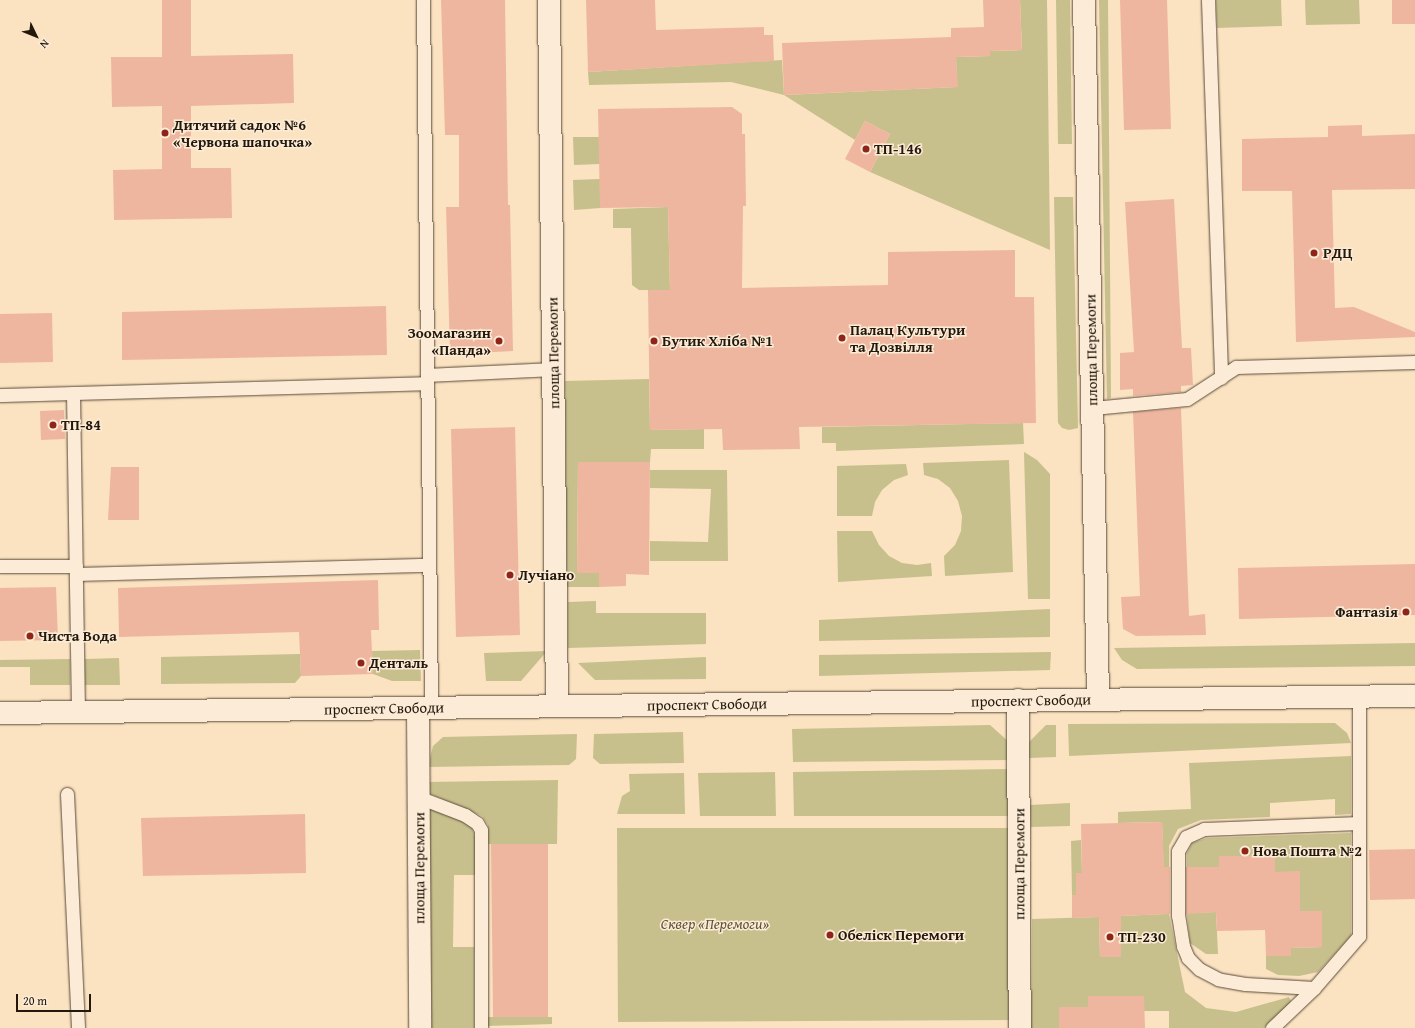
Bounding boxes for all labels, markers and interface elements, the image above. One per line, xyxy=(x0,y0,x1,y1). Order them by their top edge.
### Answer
north arrow xyxy=(16,16,56,56)
text: N xyxy=(36,36,53,52)
place label: Дитячий садок №6 «Червона шапочка» xyxy=(173,115,312,150)
marker: Дитячий садок №6 «Червона шапочка» xyxy=(160,128,170,138)
place label: ТП-146 xyxy=(874,140,922,158)
marker: ТП-146 xyxy=(861,144,871,154)
place label: РДЦ xyxy=(1323,244,1353,262)
marker: РДЦ xyxy=(1308,247,1320,259)
street label: площа Перемоги xyxy=(1081,294,1101,406)
street label: площа Перемоги xyxy=(543,297,563,409)
place label: Палац Культури та Дозвілля xyxy=(850,320,965,355)
place label: Зоомагазин «Панда» xyxy=(407,323,491,358)
place label: Бутик Хліба №1 xyxy=(662,332,773,350)
marker: Палац Культури та Дозвілля xyxy=(837,333,847,343)
marker: Зоомагазин «Панда» xyxy=(494,336,504,346)
marker: Бутик Хліба №1 xyxy=(649,336,659,346)
place label: ТП-84 xyxy=(61,416,101,434)
marker: ТП-84 xyxy=(48,420,58,430)
place label: Лучіано xyxy=(518,566,574,584)
marker: Лучіано xyxy=(505,570,515,580)
place label: Фантазія xyxy=(1335,603,1398,621)
marker: Фантазія xyxy=(1401,607,1411,617)
place label: Чиста Вода xyxy=(38,627,117,645)
marker: Чиста Вода xyxy=(25,631,35,641)
place label: Денталь xyxy=(369,654,428,672)
marker: Денталь xyxy=(356,658,366,668)
street label: проспект Свободи xyxy=(971,690,1091,710)
street label: проспект Свободи xyxy=(647,694,767,714)
street label: проспект Свободи xyxy=(324,698,444,718)
street label: площа Перемоги xyxy=(1010,808,1028,920)
street label: площа Перемоги xyxy=(410,812,428,924)
place label: Нова Пошта №2 xyxy=(1253,842,1362,860)
marker: Нова Пошта №2 xyxy=(1240,846,1250,856)
park label: Сквер «Перемоги» xyxy=(661,915,769,933)
place label: Обеліск Перемоги xyxy=(838,926,964,944)
place label: ТП-230 xyxy=(1118,928,1166,946)
marker: Обеліск Перемоги xyxy=(825,930,835,940)
marker: ТП-230 xyxy=(1105,932,1115,942)
scale bar xyxy=(18,986,93,1012)
text: 20 m xyxy=(23,992,47,1009)

